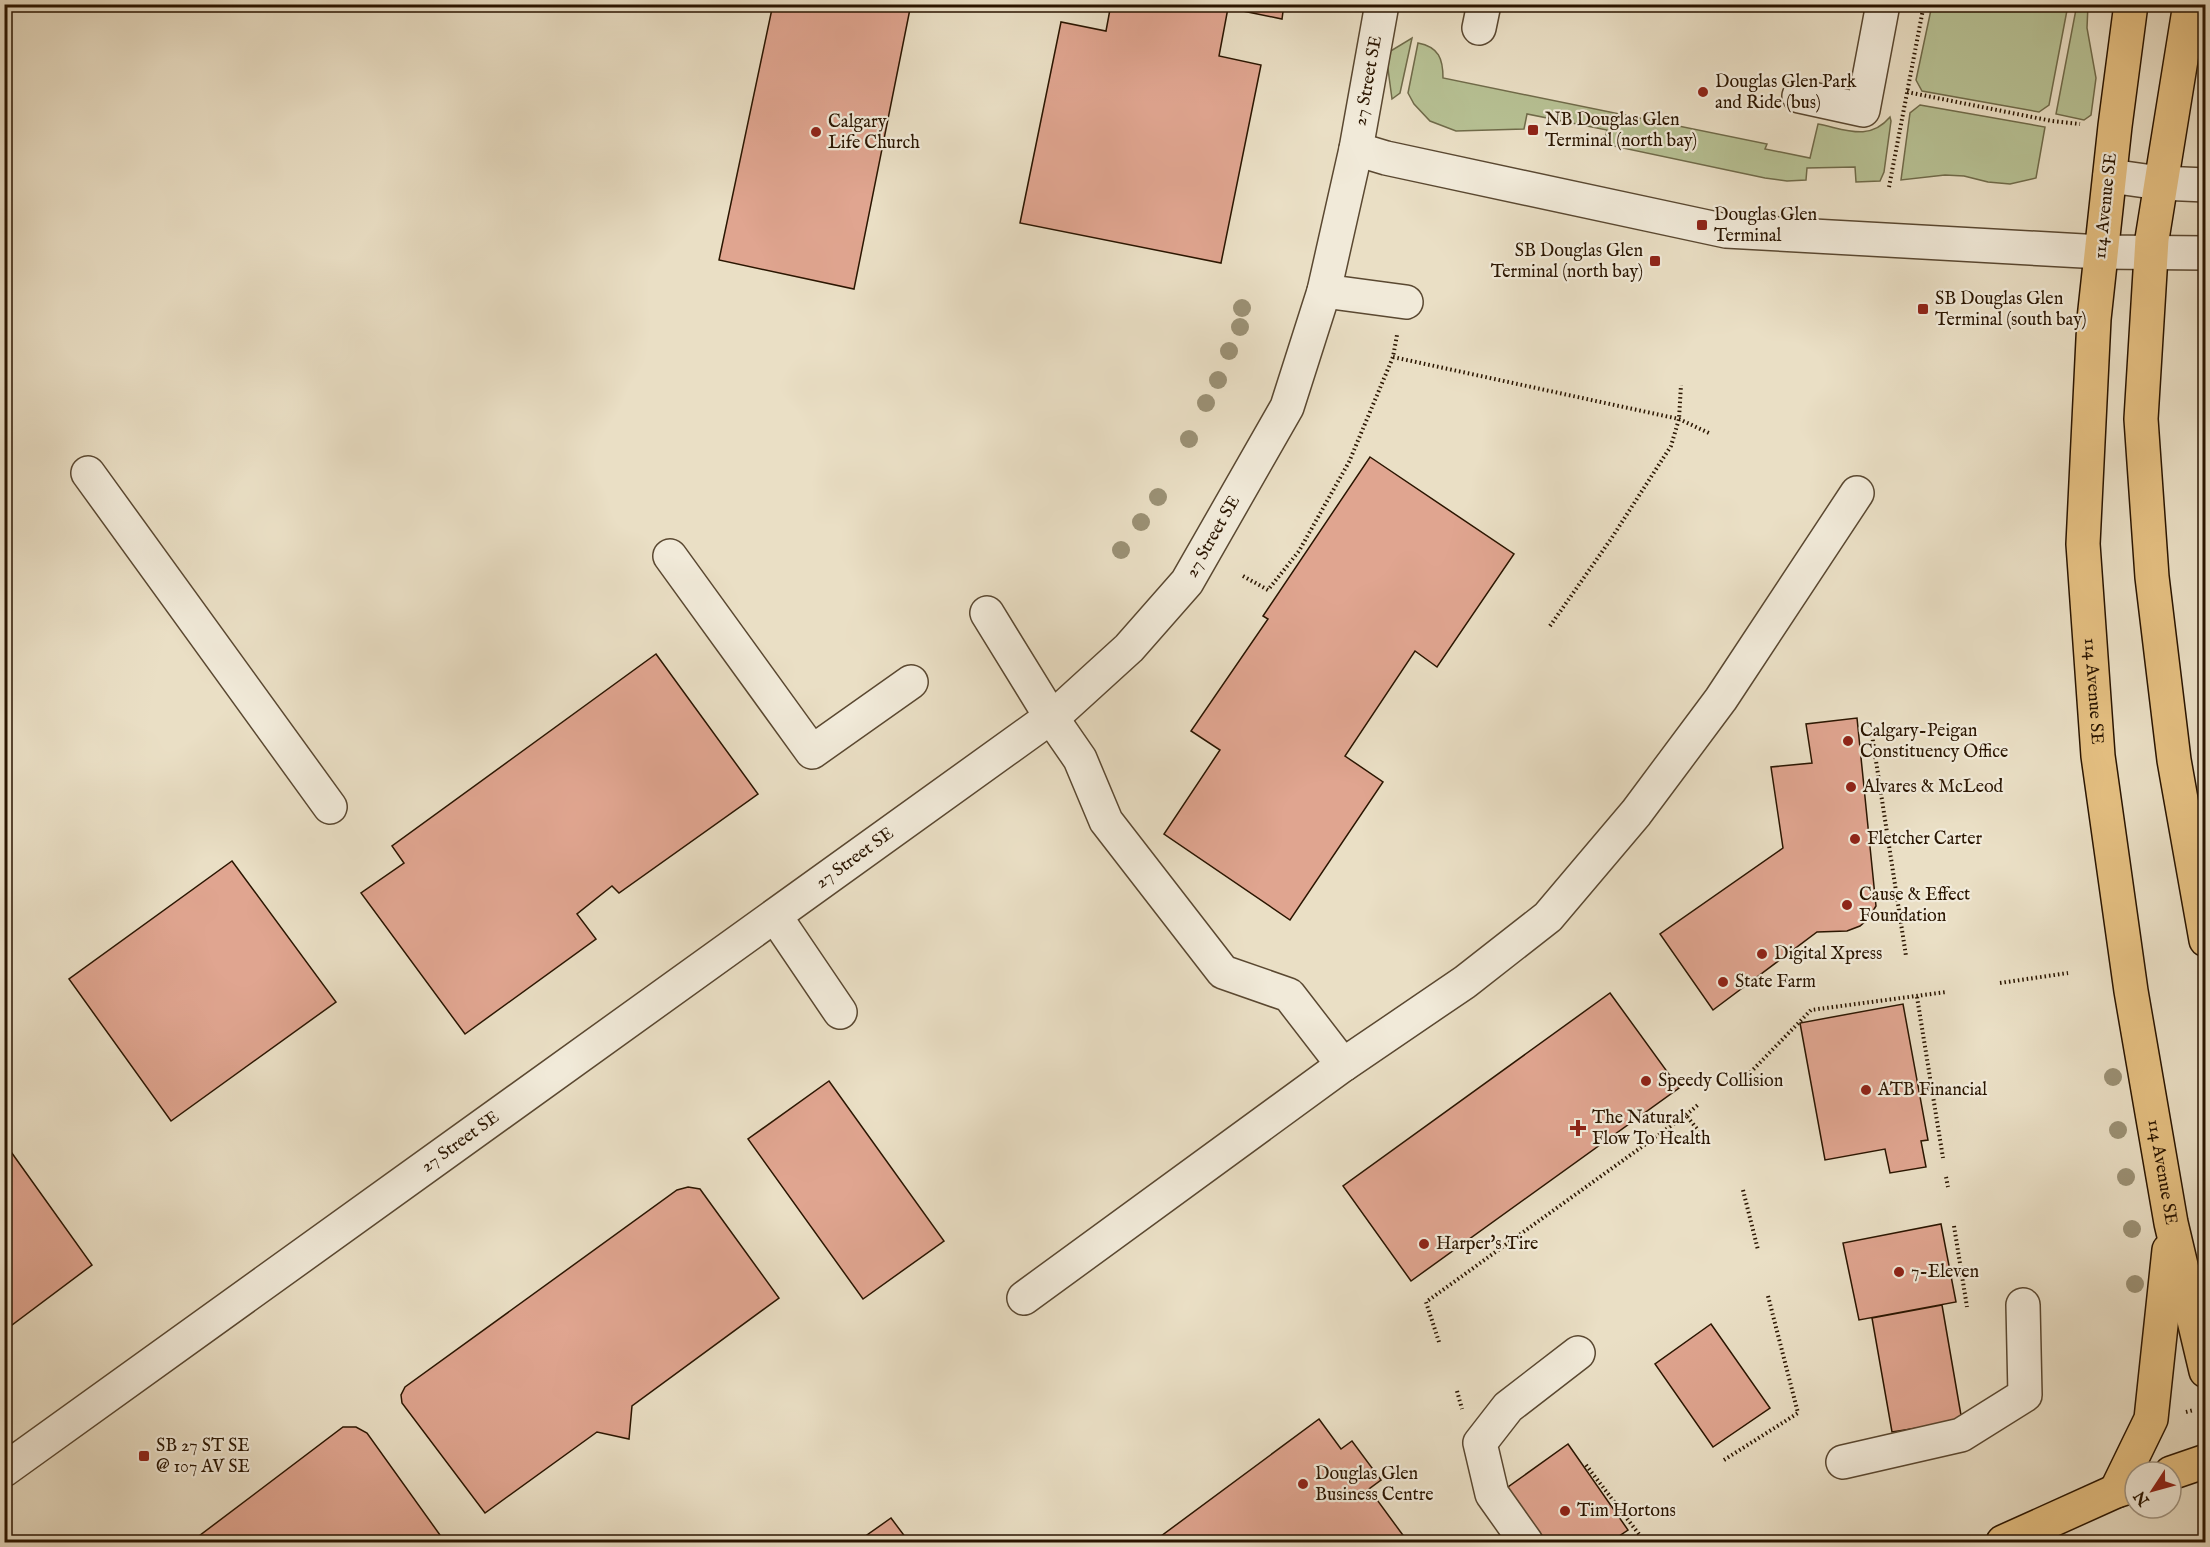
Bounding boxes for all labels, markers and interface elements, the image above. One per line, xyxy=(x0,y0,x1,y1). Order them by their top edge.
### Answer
street label: 27 Street SE xyxy=(1349,34,1388,128)
place label: Douglas Glen Park and Ride (bus) xyxy=(1715,71,1857,115)
marker: Douglas Glen Park and Ride (bus) xyxy=(1696,85,1710,99)
place label: NB Douglas Glen Terminal (north bay) xyxy=(1545,109,1697,153)
place label: Calgary Life Church xyxy=(828,111,920,155)
marker: NB Douglas Glen Terminal (north bay) xyxy=(1526,123,1540,137)
marker: Calgary Life Church xyxy=(809,125,823,139)
street label: 114 Avenue SE xyxy=(2089,152,2123,260)
place label: Douglas Glen Terminal xyxy=(1714,204,1818,248)
marker: Douglas Glen Terminal xyxy=(1695,218,1709,232)
place label: SB Douglas Glen Terminal (north bay) xyxy=(1491,240,1643,284)
marker: SB Douglas Glen Terminal (north bay) xyxy=(1648,254,1662,268)
place label: SB Douglas Glen Terminal (south bay) xyxy=(1935,288,2087,332)
marker: SB Douglas Glen Terminal (south bay) xyxy=(1916,302,1930,316)
street label: 27 Street SE xyxy=(1180,491,1245,582)
street label: 114 Avenue SE xyxy=(2078,637,2109,745)
place label: Calgary-Peigan Constituency Office xyxy=(1860,720,2008,764)
marker: Calgary-Peigan Constituency Office xyxy=(1841,734,1855,748)
place label: Alvares & McLeod xyxy=(1862,776,2004,799)
marker: Alvares & McLeod xyxy=(1844,780,1858,794)
street label: 27 Street SE xyxy=(811,822,898,894)
place label: Fletcher Carter xyxy=(1867,828,1982,851)
marker: Fletcher Carter xyxy=(1848,832,1862,846)
place label: Cause & Effect Foundation xyxy=(1859,884,1970,928)
marker: Cause & Effect Foundation xyxy=(1840,898,1854,912)
place label: Digital Xpress xyxy=(1774,943,1882,966)
marker: Digital Xpress xyxy=(1755,947,1769,961)
place label: State Farm xyxy=(1735,971,1816,994)
marker: State Farm xyxy=(1716,975,1730,989)
place label: Speedy Collision xyxy=(1658,1070,1784,1093)
marker: Speedy Collision xyxy=(1639,1074,1653,1088)
place label: ATB Financial xyxy=(1877,1079,1987,1102)
marker: ATB Financial xyxy=(1859,1083,1873,1097)
street label: 27 Street SE xyxy=(417,1106,504,1178)
place label: The Natural Flow To Health xyxy=(1592,1107,1711,1151)
street label: 114 Avenue SE xyxy=(2142,1117,2183,1227)
marker: The Natural Flow To Health xyxy=(1569,1119,1587,1137)
place label: Harper's Tire xyxy=(1436,1233,1538,1256)
marker: Harper's Tire xyxy=(1417,1237,1431,1251)
place label: 7-Eleven xyxy=(1911,1261,1980,1284)
marker: 7-Eleven xyxy=(1892,1265,1906,1279)
place label: SB 27 ST SE @ 107 AV SE xyxy=(156,1435,250,1479)
marker: SB 27 ST SE @ 107 AV SE xyxy=(137,1449,151,1463)
north arrow xyxy=(2123,1460,2183,1520)
place label: Douglas Glen Business Centre xyxy=(1315,1463,1434,1507)
marker: Douglas Glen Business Centre xyxy=(1296,1477,1310,1491)
text: N xyxy=(2130,1486,2155,1510)
place label: Tim Hortons xyxy=(1577,1500,1676,1523)
marker: Tim Hortons xyxy=(1558,1504,1572,1518)

